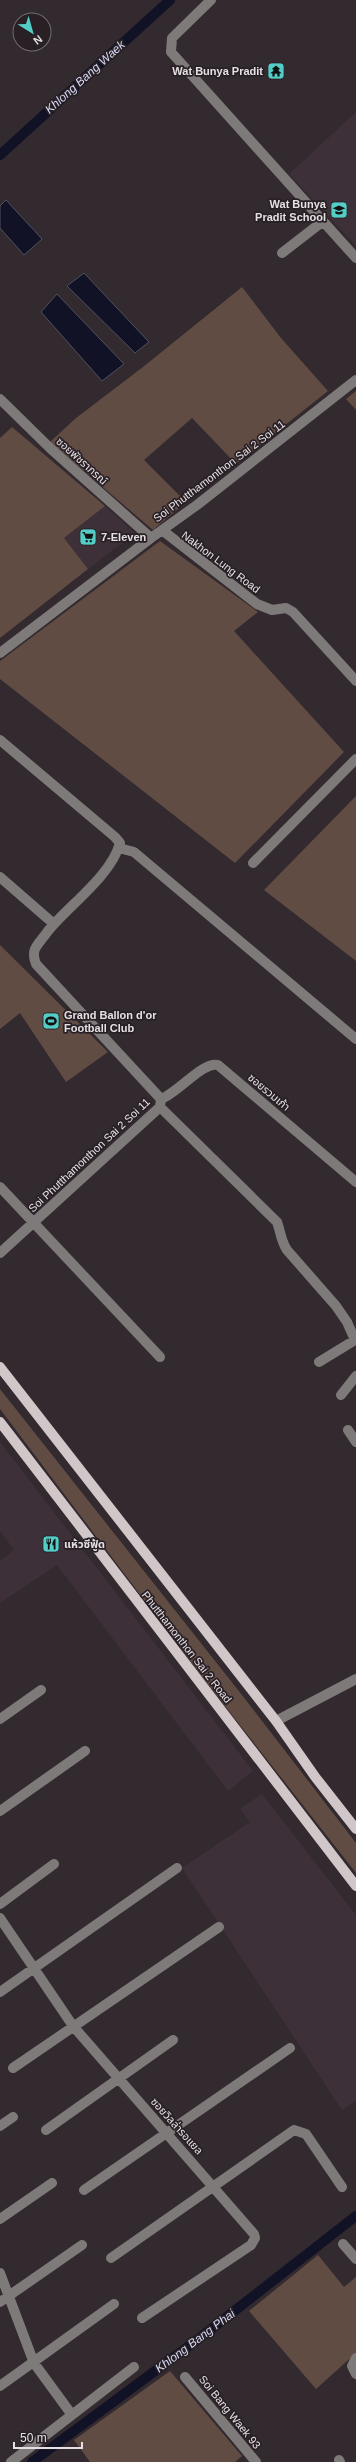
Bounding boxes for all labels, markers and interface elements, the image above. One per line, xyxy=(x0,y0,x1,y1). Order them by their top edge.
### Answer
north arrow xyxy=(12,12,52,52)
text: N xyxy=(31,33,45,47)
water label: Khlong Bang Waek xyxy=(42,37,129,117)
temple icon: Wat Bunya Pradit xyxy=(266,61,286,81)
place label: Wat Bunya Pradit xyxy=(172,65,263,77)
place label: Wat Bunya Pradit School xyxy=(255,198,327,223)
school or university icon: Wat Bunya Pradit School xyxy=(329,200,349,220)
street label: Soi Phutthamonthon Sai 2 Soi 11 xyxy=(151,418,287,524)
street label: ซอยพัชราภรณ์ xyxy=(54,435,110,487)
supermarket icon: 7-Eleven xyxy=(78,527,98,547)
street label: Nakhon Lung Road xyxy=(180,529,262,595)
place label: 7-Eleven xyxy=(101,531,147,543)
place label: Grand Ballon d'or Football Club xyxy=(64,1009,157,1034)
sports icon: Grand Ballon d'or Football Club xyxy=(41,1011,61,1031)
street label: ซอยรวมเก้า xyxy=(246,1071,292,1113)
street label: Soi Phutthamonthon Sai 2 Soi 11 xyxy=(26,1096,152,1214)
restaurant icon: แห้วซีฟู้ด xyxy=(41,1534,61,1554)
place label: แห้วซีฟู้ด xyxy=(64,1538,105,1551)
street label: Phutthamonthon Sai 2 Road xyxy=(140,1589,234,1705)
street label: ซอยวิลล่ารอแยล xyxy=(149,2095,205,2157)
water label: Khlong Bang Phai xyxy=(152,2306,238,2376)
street label: Soi Bang Waek 93 xyxy=(197,2373,263,2451)
scale bar xyxy=(14,2424,82,2450)
text: 50 m xyxy=(20,2431,47,2445)

